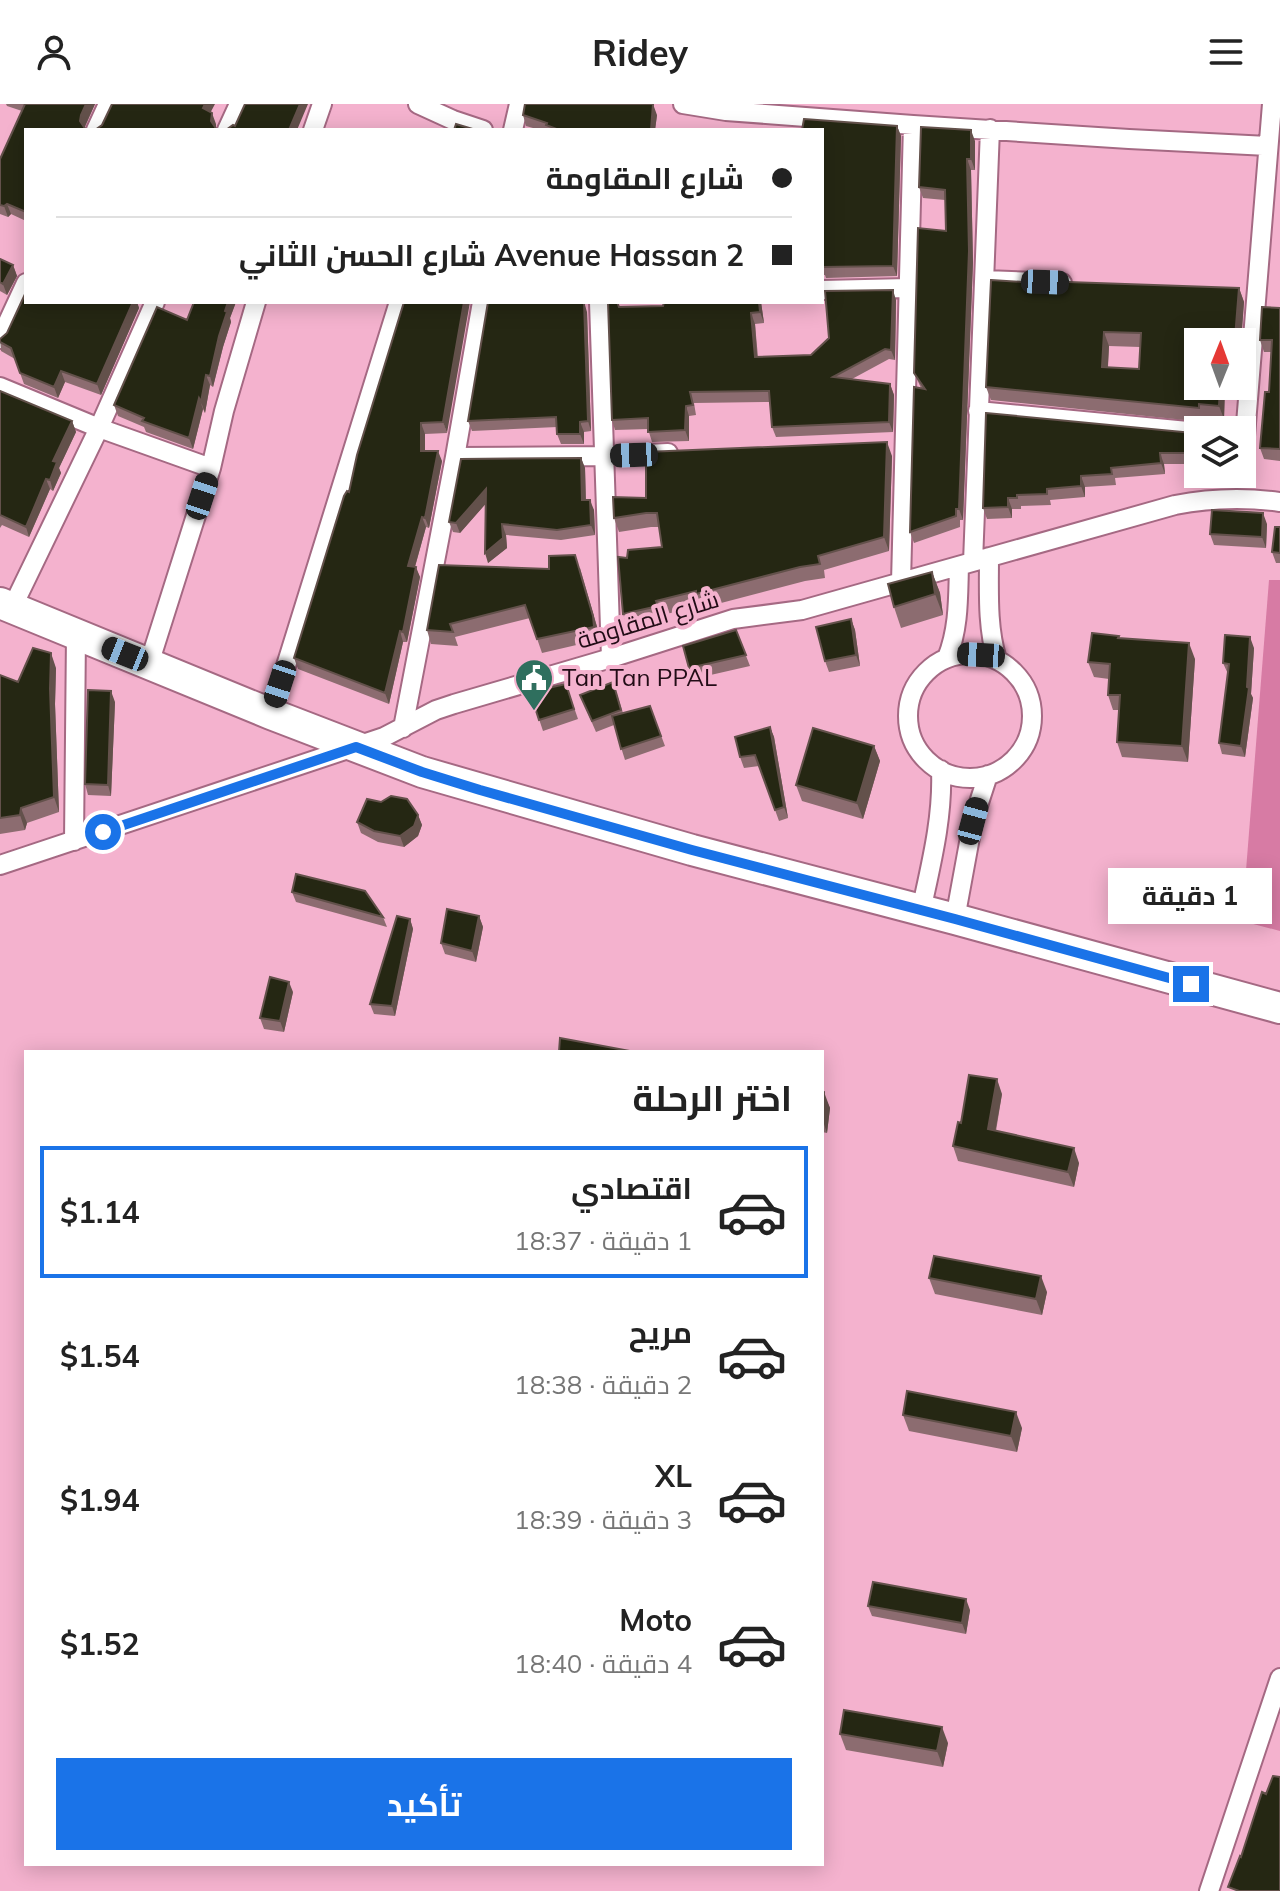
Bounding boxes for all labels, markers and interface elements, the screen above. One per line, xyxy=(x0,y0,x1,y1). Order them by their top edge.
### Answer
icon: person xyxy=(32,30,76,74)
text: Ridey xyxy=(592,30,688,75)
icon: menu xyxy=(1204,30,1248,74)
text: شارع المقاومة xyxy=(546,159,744,197)
text: Avenue Hassan 2 شارع الحسن الثاني xyxy=(239,236,744,274)
car xyxy=(1021,269,1069,295)
north arrow xyxy=(1184,328,1256,400)
map controls xyxy=(1184,328,1256,488)
button: layers xyxy=(1184,416,1256,488)
car xyxy=(610,442,658,468)
car xyxy=(183,469,221,523)
street label: شارع المقاومة xyxy=(573,583,723,657)
car xyxy=(98,634,152,674)
car xyxy=(956,642,1006,668)
car xyxy=(261,657,299,711)
public building icon: Tan Tan PPAL xyxy=(513,657,555,712)
place label: Tan Tan PPAL xyxy=(562,662,717,692)
car xyxy=(955,795,991,847)
route start xyxy=(85,814,121,850)
callout: 1 دقيقة xyxy=(1109,868,1273,924)
text: 1 دقيقة xyxy=(1142,879,1238,912)
route end xyxy=(1173,966,1209,1002)
text: اختر الرحلة xyxy=(633,1075,792,1120)
text: اقتصادي xyxy=(571,1169,692,1207)
icon: car xyxy=(716,1176,788,1248)
text: $1.14 xyxy=(60,1193,139,1231)
text: 1 دقيقة · 18:37 xyxy=(514,1224,692,1257)
text: مريح xyxy=(629,1313,692,1351)
icon: car xyxy=(716,1320,788,1392)
text: $1.54 xyxy=(60,1337,139,1375)
text: 2 دقيقة · 18:38 xyxy=(514,1368,692,1401)
text: XL xyxy=(655,1457,692,1495)
icon: car xyxy=(716,1464,788,1536)
text: $1.94 xyxy=(60,1481,139,1519)
text: 3 دقيقة · 18:39 xyxy=(514,1503,692,1536)
text: Moto xyxy=(619,1601,692,1639)
icon: car xyxy=(716,1608,788,1680)
text: $1.52 xyxy=(60,1625,139,1663)
text: 4 دقيقة · 18:40 xyxy=(514,1647,692,1680)
button: تأكيد xyxy=(56,1758,792,1850)

